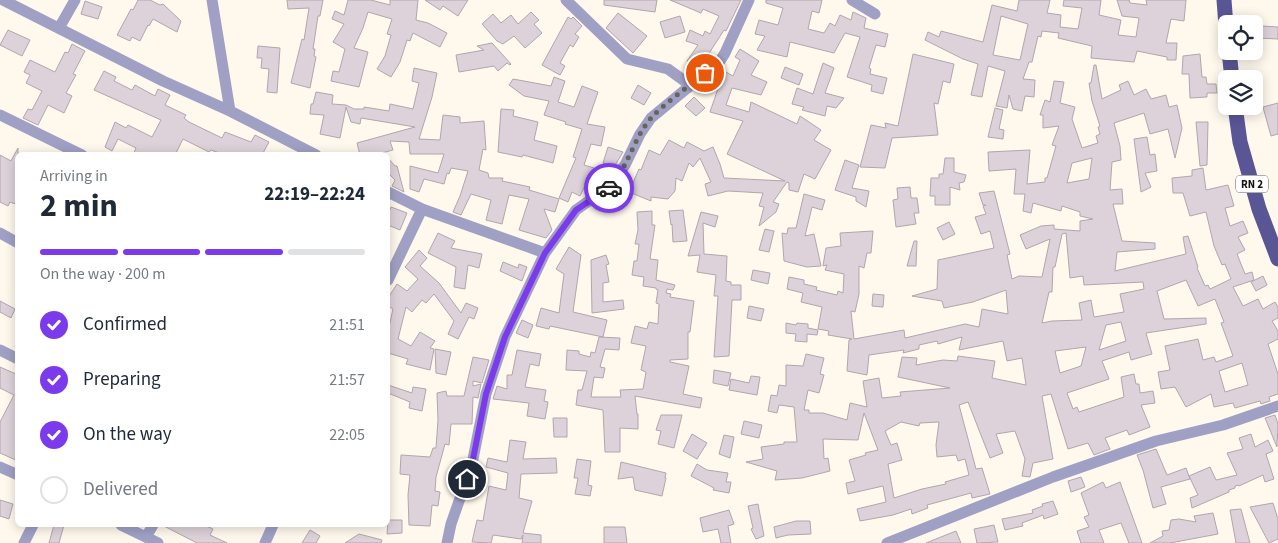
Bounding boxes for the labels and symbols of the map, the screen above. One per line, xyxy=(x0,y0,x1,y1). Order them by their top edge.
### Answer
pin xyxy=(684,52,726,94)
courier xyxy=(584,163,634,213)
road number: RN 2 xyxy=(1236,175,1268,192)
pin xyxy=(446,458,488,500)

